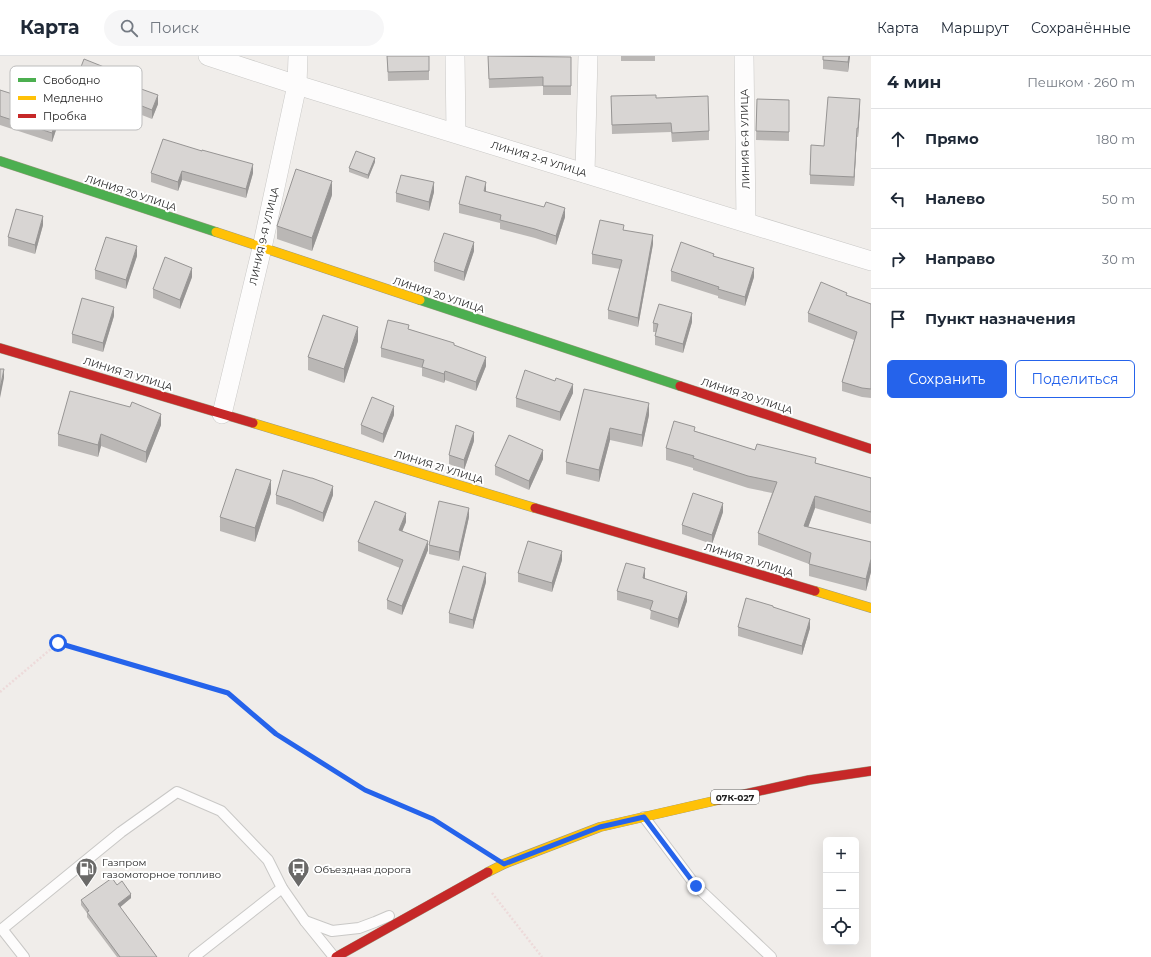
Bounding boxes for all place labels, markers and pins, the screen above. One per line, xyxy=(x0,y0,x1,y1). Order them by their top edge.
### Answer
fuel station icon: Газпром газомоторное топливо xyxy=(73,855,99,888)
place label: Газпром газомоторное топливо xyxy=(102,856,221,881)
bus stop icon: Объездная дорога xyxy=(285,856,311,889)
place label: Объездная дорога xyxy=(314,863,411,876)

